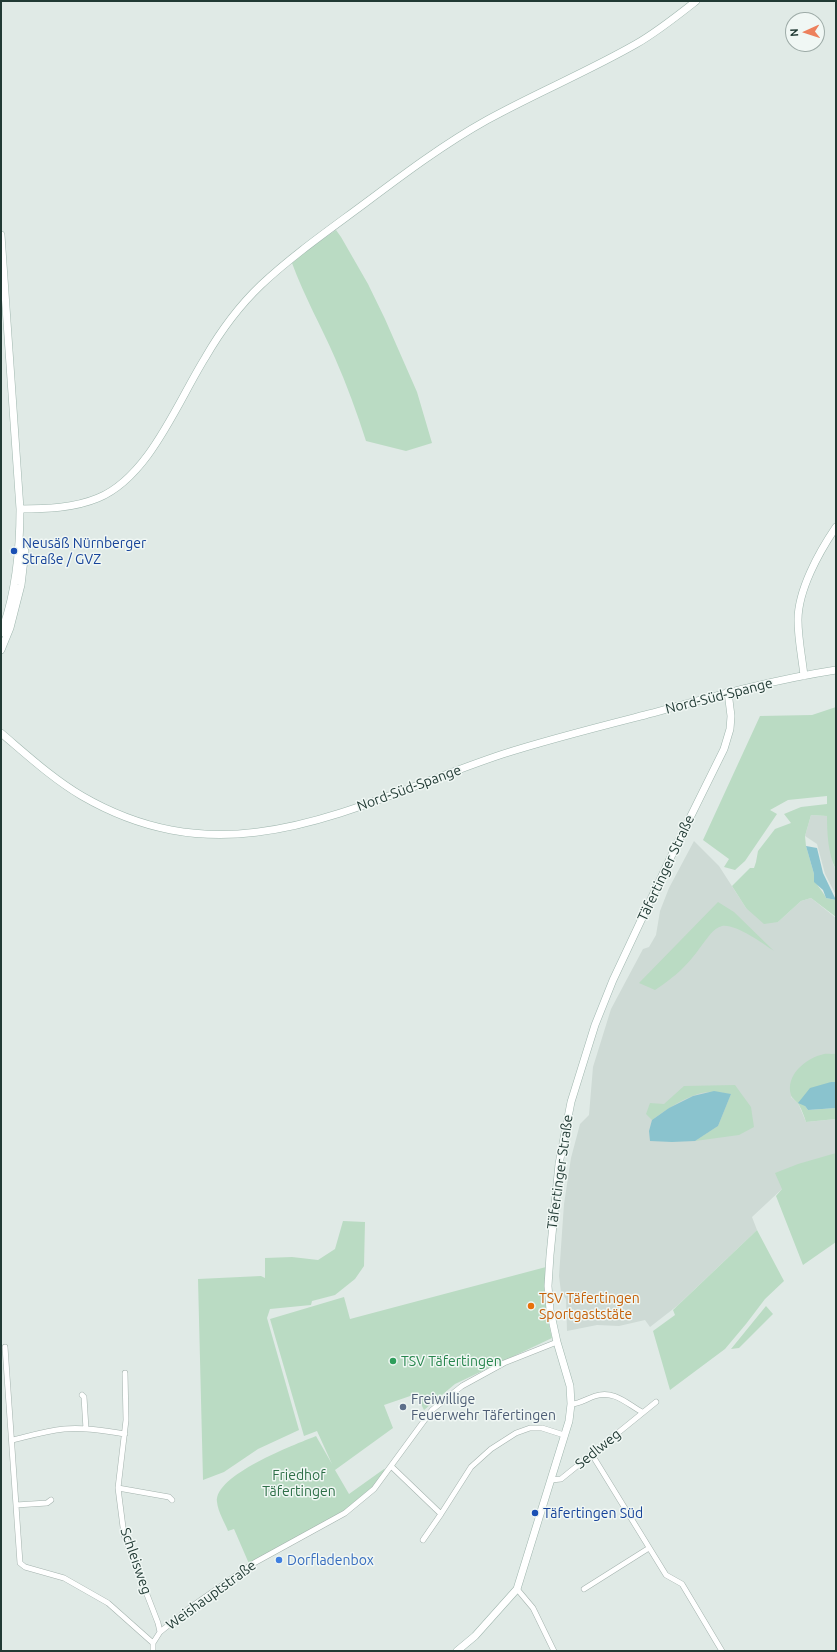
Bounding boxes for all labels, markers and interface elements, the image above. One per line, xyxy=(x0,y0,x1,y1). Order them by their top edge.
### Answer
north arrow xyxy=(785,12,825,52)
text: N xyxy=(788,28,800,37)
place label: Neusäß Nürnberger Straße / GVZ xyxy=(22,535,146,568)
marker: Neusäß Nürnberger Straße / GVZ xyxy=(9,546,19,556)
street label: Nord-Süd-Spange xyxy=(664,675,774,717)
street label: Nord-Süd-Spange xyxy=(355,761,463,815)
street label: Täfertinger Straße xyxy=(634,812,698,924)
street label: Täfertinger Straße xyxy=(544,1114,576,1230)
place label: TSV Täfertingen Sportgaststäte xyxy=(539,1290,640,1322)
marker: TSV Täfertingen Sportgaststäte xyxy=(526,1301,536,1311)
place label: TSV Täfertingen xyxy=(401,1353,502,1369)
marker: TSV Täfertingen xyxy=(388,1356,398,1366)
place label: Freiwillige Feuerwehr Täfertingen xyxy=(411,1391,556,1424)
marker: Freiwillige Feuerwehr Täfertingen xyxy=(398,1402,408,1412)
street label: Sedlweg xyxy=(572,1426,624,1472)
park label: Friedhof Täfertingen xyxy=(262,1467,336,1500)
place label: Täfertingen Süd xyxy=(543,1505,643,1521)
marker: Täfertingen Süd xyxy=(530,1508,540,1518)
street label: Schleisweg xyxy=(117,1525,155,1597)
place label: Dorfladenbox xyxy=(287,1552,374,1568)
marker: Dorfladenbox xyxy=(274,1555,284,1565)
street label: Weishauptstraße xyxy=(163,1557,259,1633)

